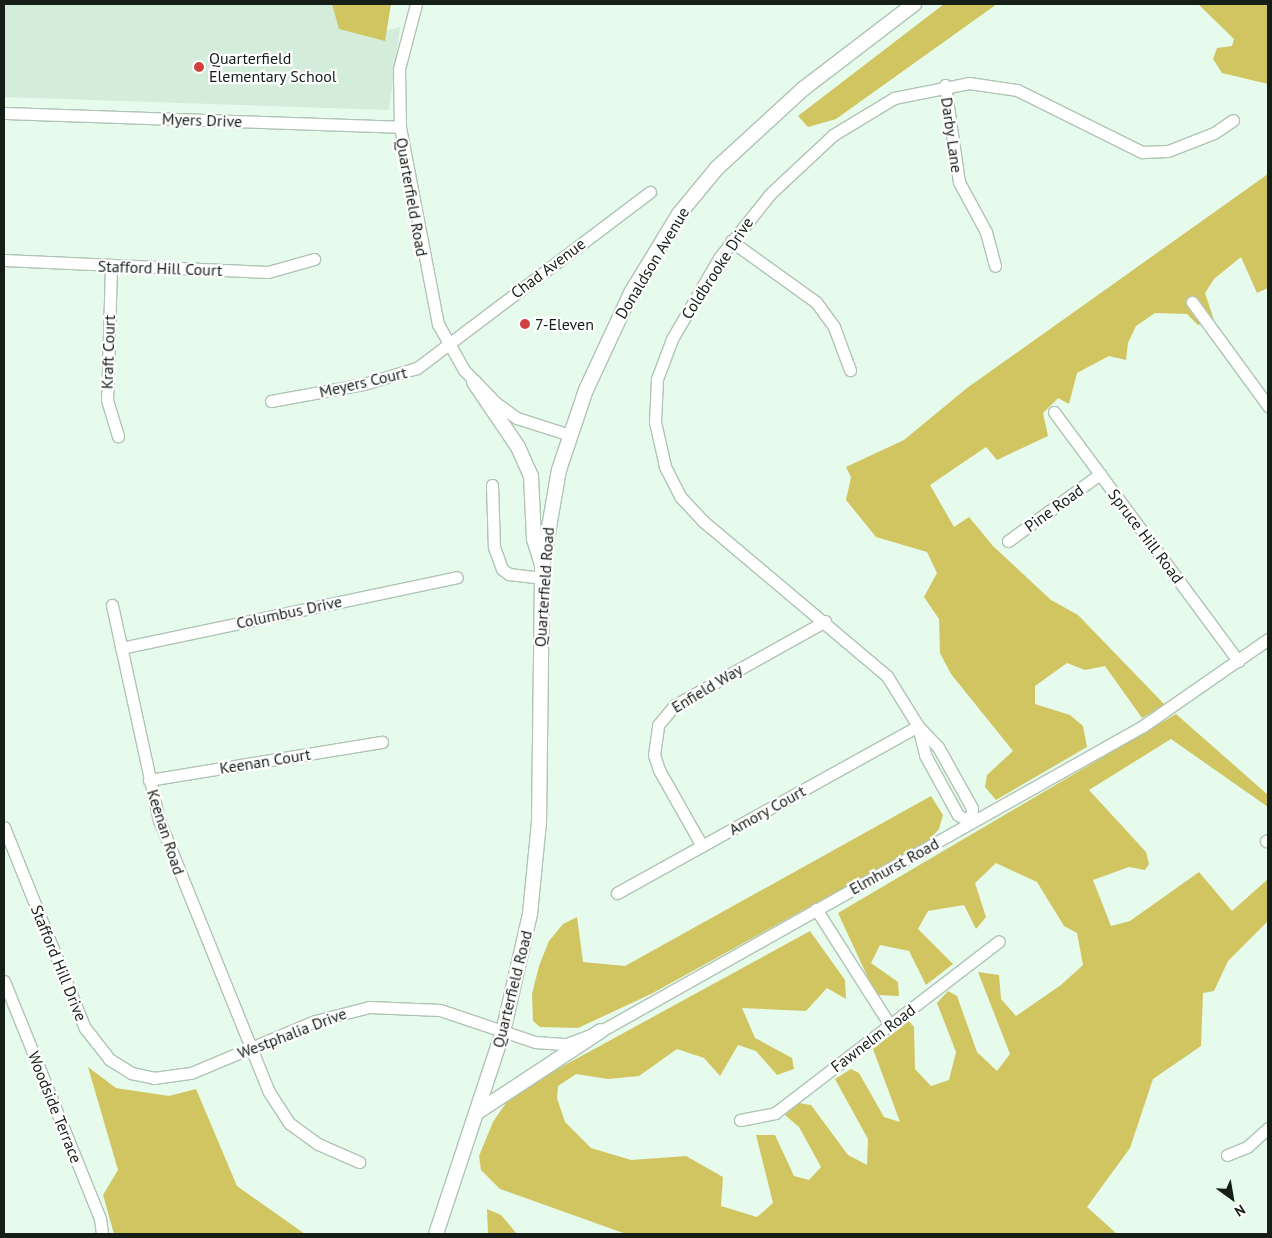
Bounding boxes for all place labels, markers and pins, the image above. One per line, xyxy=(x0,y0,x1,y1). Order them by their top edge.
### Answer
place label: Quarterfield Elementary School xyxy=(209,48,337,86)
marker: Quarterfield Elementary School xyxy=(193,61,205,73)
place label: 7-Eleven xyxy=(535,314,594,334)
marker: 7-Eleven xyxy=(519,318,531,330)

